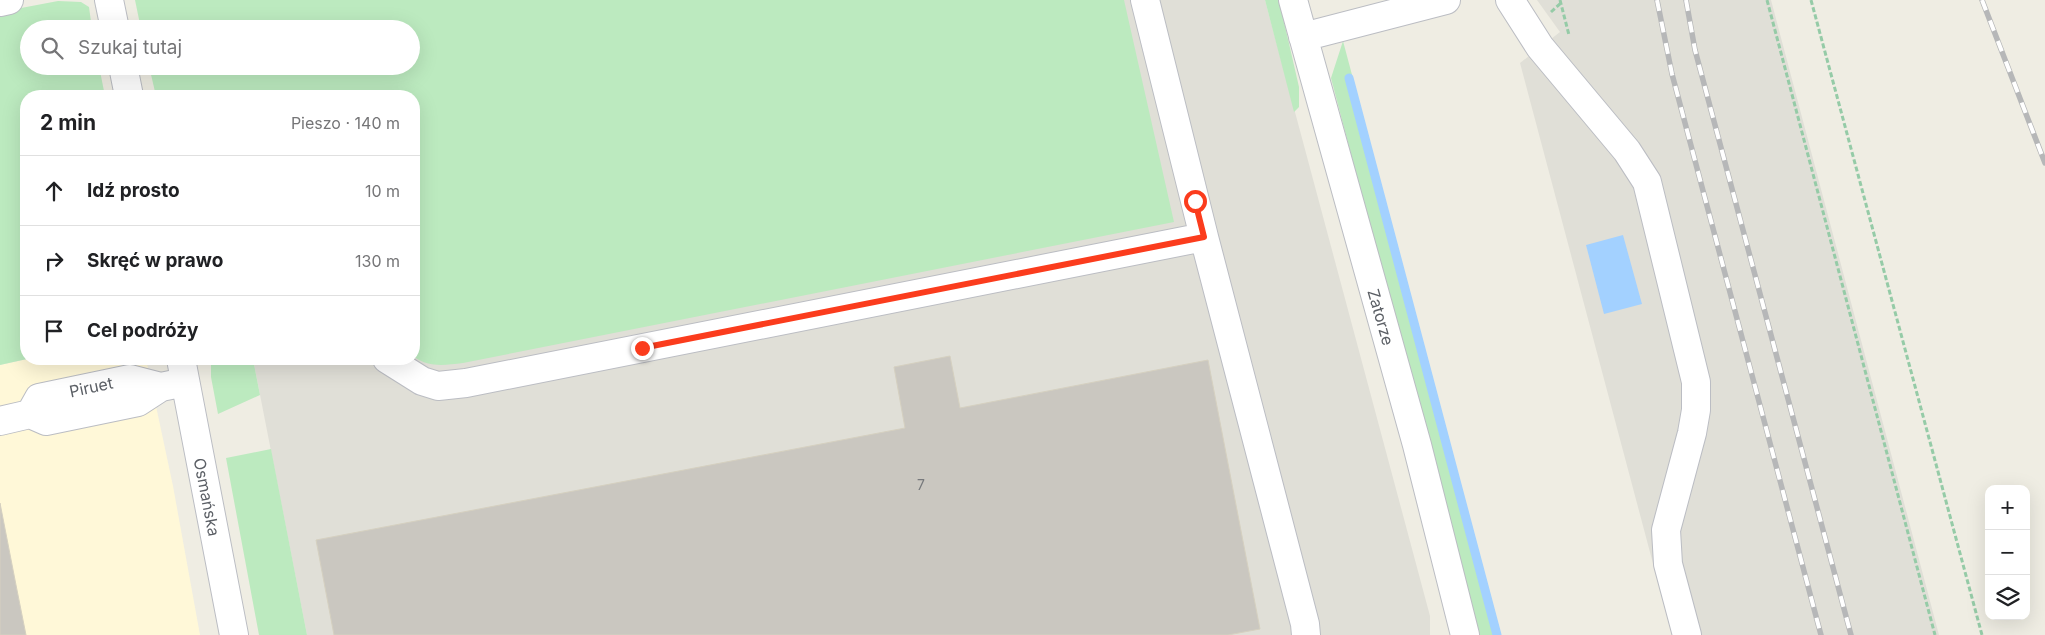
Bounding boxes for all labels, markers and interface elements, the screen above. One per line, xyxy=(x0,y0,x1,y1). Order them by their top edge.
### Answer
search box xyxy=(20,20,420,75)
icon: search xyxy=(38,34,66,62)
text: Szukaj tutaj xyxy=(78,36,182,59)
text: 2 min xyxy=(40,110,96,135)
text: Pieszo · 140 m xyxy=(291,113,400,133)
icon: ahead xyxy=(40,177,68,205)
text: Idź prosto xyxy=(87,179,180,202)
text: 10 m xyxy=(365,181,400,201)
route start xyxy=(1184,190,1207,213)
icon: right xyxy=(40,247,68,275)
text: Skręć w prawo xyxy=(87,249,223,272)
text: 130 m xyxy=(355,251,400,271)
street label: Zatorze xyxy=(1363,287,1399,347)
icon: arrive xyxy=(40,317,68,345)
text: Cel podróży xyxy=(87,319,199,342)
route end xyxy=(631,337,654,360)
street label: Piruet xyxy=(67,373,115,401)
street label: Osmańska xyxy=(190,456,224,538)
house number: 7 xyxy=(917,476,925,493)
map controls xyxy=(1985,485,2030,620)
button: + xyxy=(1985,485,2030,530)
button: − xyxy=(1985,530,2030,575)
button: layers xyxy=(1985,575,2030,620)

